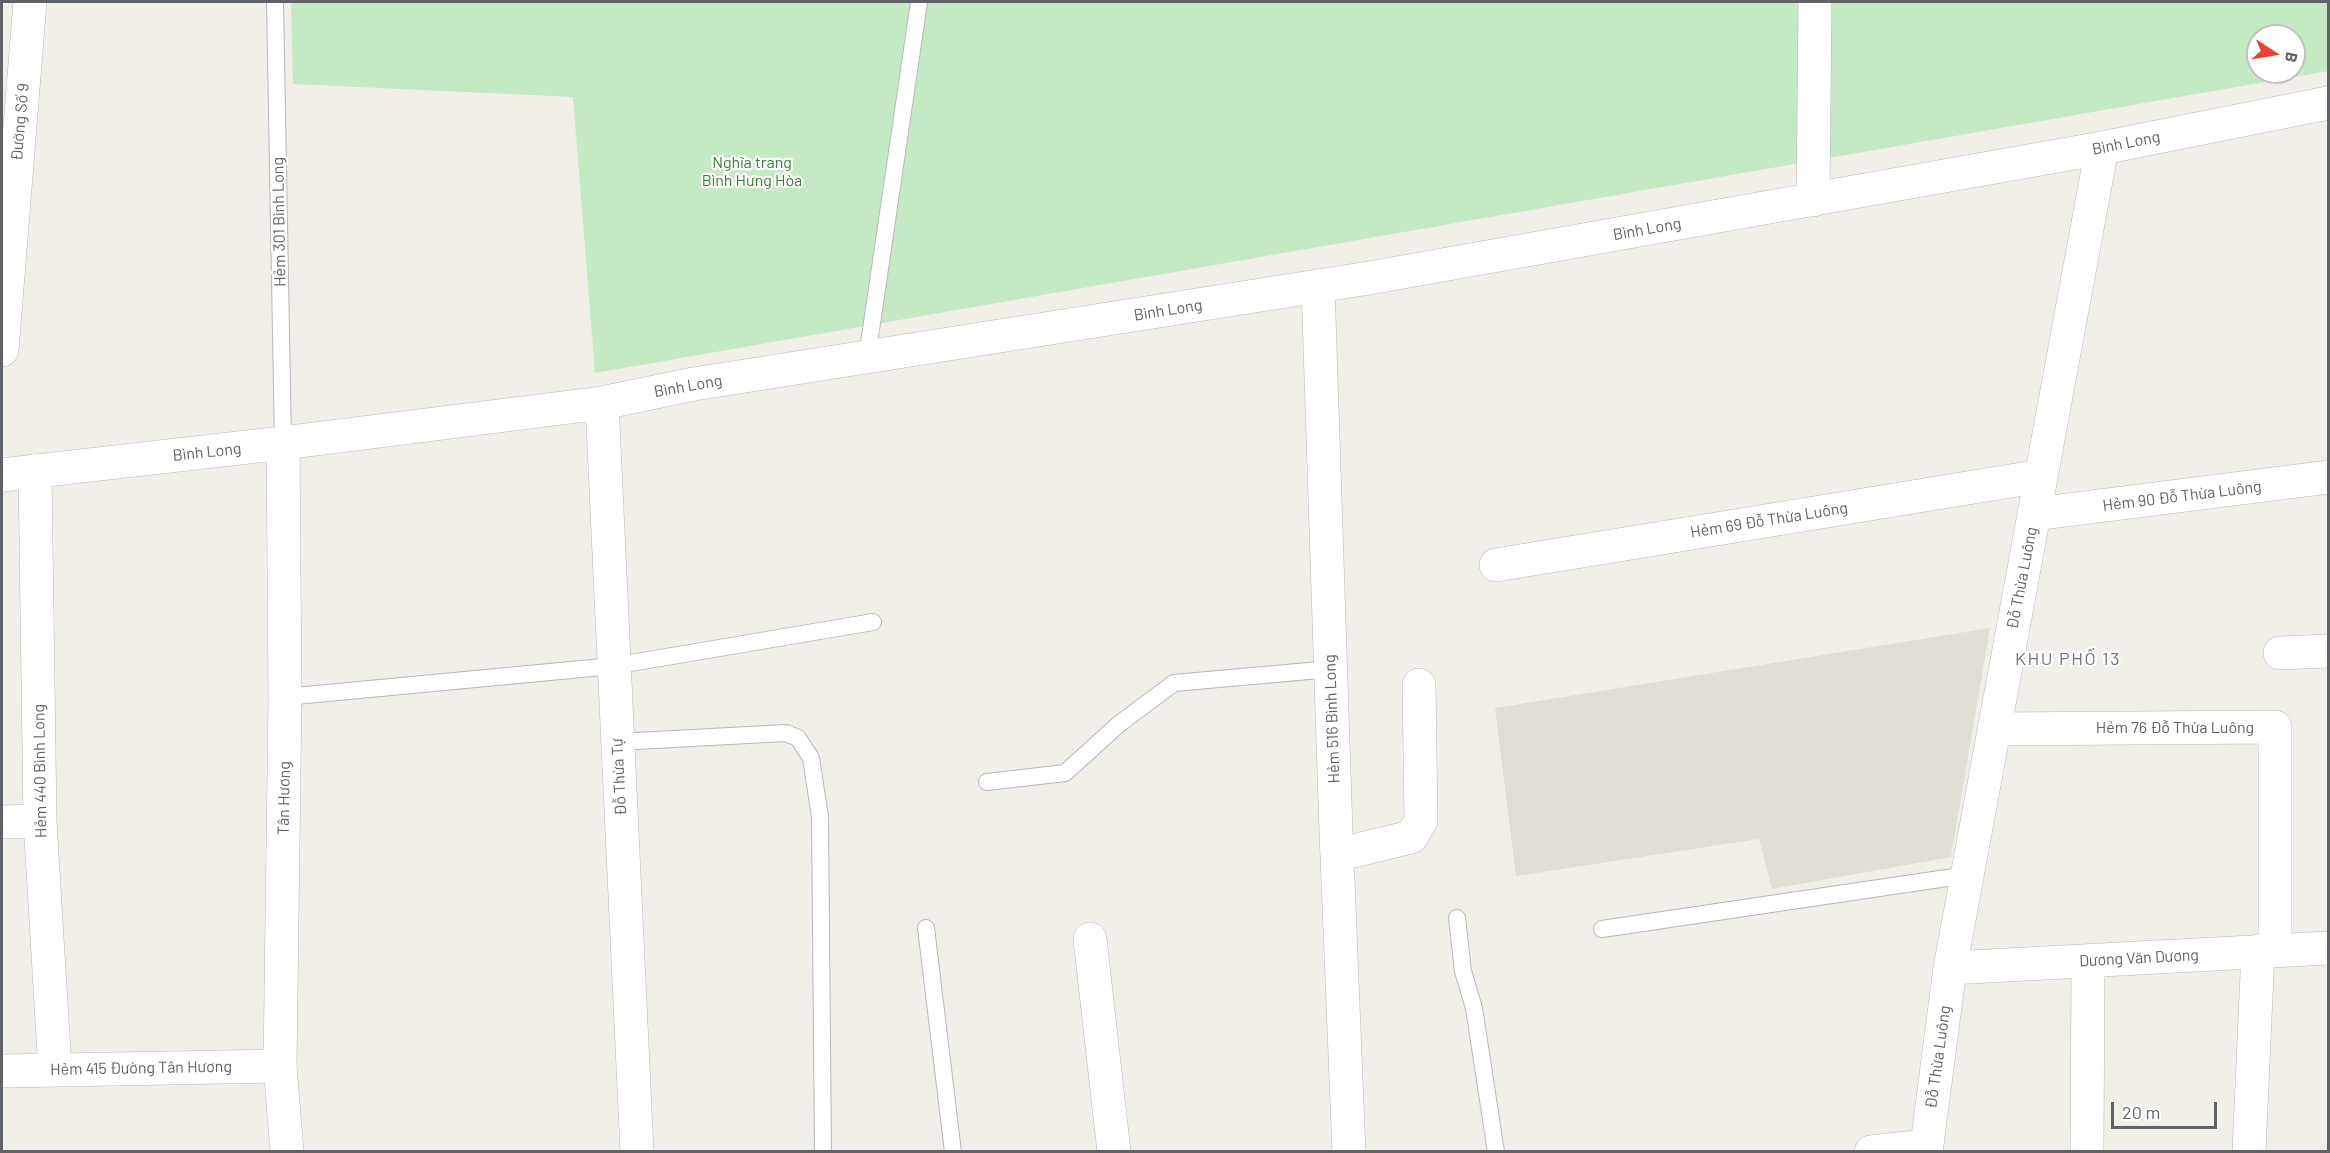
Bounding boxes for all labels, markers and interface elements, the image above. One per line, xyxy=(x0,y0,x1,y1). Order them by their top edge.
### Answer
north arrow xyxy=(2246,24,2306,84)
text: B xyxy=(2282,51,2302,64)
street label: Đường Số 9 xyxy=(7,82,33,162)
street label: Bình Long xyxy=(2090,127,2162,159)
park label: Nghĩa trang Bình Hưng Hòa xyxy=(702,153,802,191)
street label: Hẻm 301 Bình Long xyxy=(268,157,290,287)
street label: Bình Long xyxy=(1611,214,1683,244)
street label: Bình Long xyxy=(1132,295,1204,325)
street label: Bình Long xyxy=(652,371,724,401)
street label: Bình Long xyxy=(172,439,242,465)
street label: Hẻm 90 Đỗ Thừa Luông xyxy=(2101,477,2263,515)
street label: Hẻm 69 Đỗ Thừa Luông xyxy=(1689,498,1849,542)
street label: Đỗ Thừa Luông xyxy=(2003,525,2041,631)
district label: KHU PHỐ 13 xyxy=(2015,648,2121,670)
street label: Hẻm 516 Bình Long xyxy=(1320,654,1344,784)
street label: Hẻm 440 Bình Long xyxy=(29,704,51,838)
street label: Hẻm 76 Đỗ Thừa Luông xyxy=(2096,718,2254,738)
street label: Đỗ Thừa Tự xyxy=(607,738,631,816)
street label: Tân Hương xyxy=(274,761,294,835)
street label: Dương Văn Dương xyxy=(2079,945,2199,971)
street label: Đỗ Thừa Luông xyxy=(1921,1004,1955,1110)
street label: Hẻm 415 Đường Tân Hương xyxy=(50,1057,232,1079)
scale bar xyxy=(2114,1090,2220,1128)
text: 20 m xyxy=(2122,1101,2160,1123)

